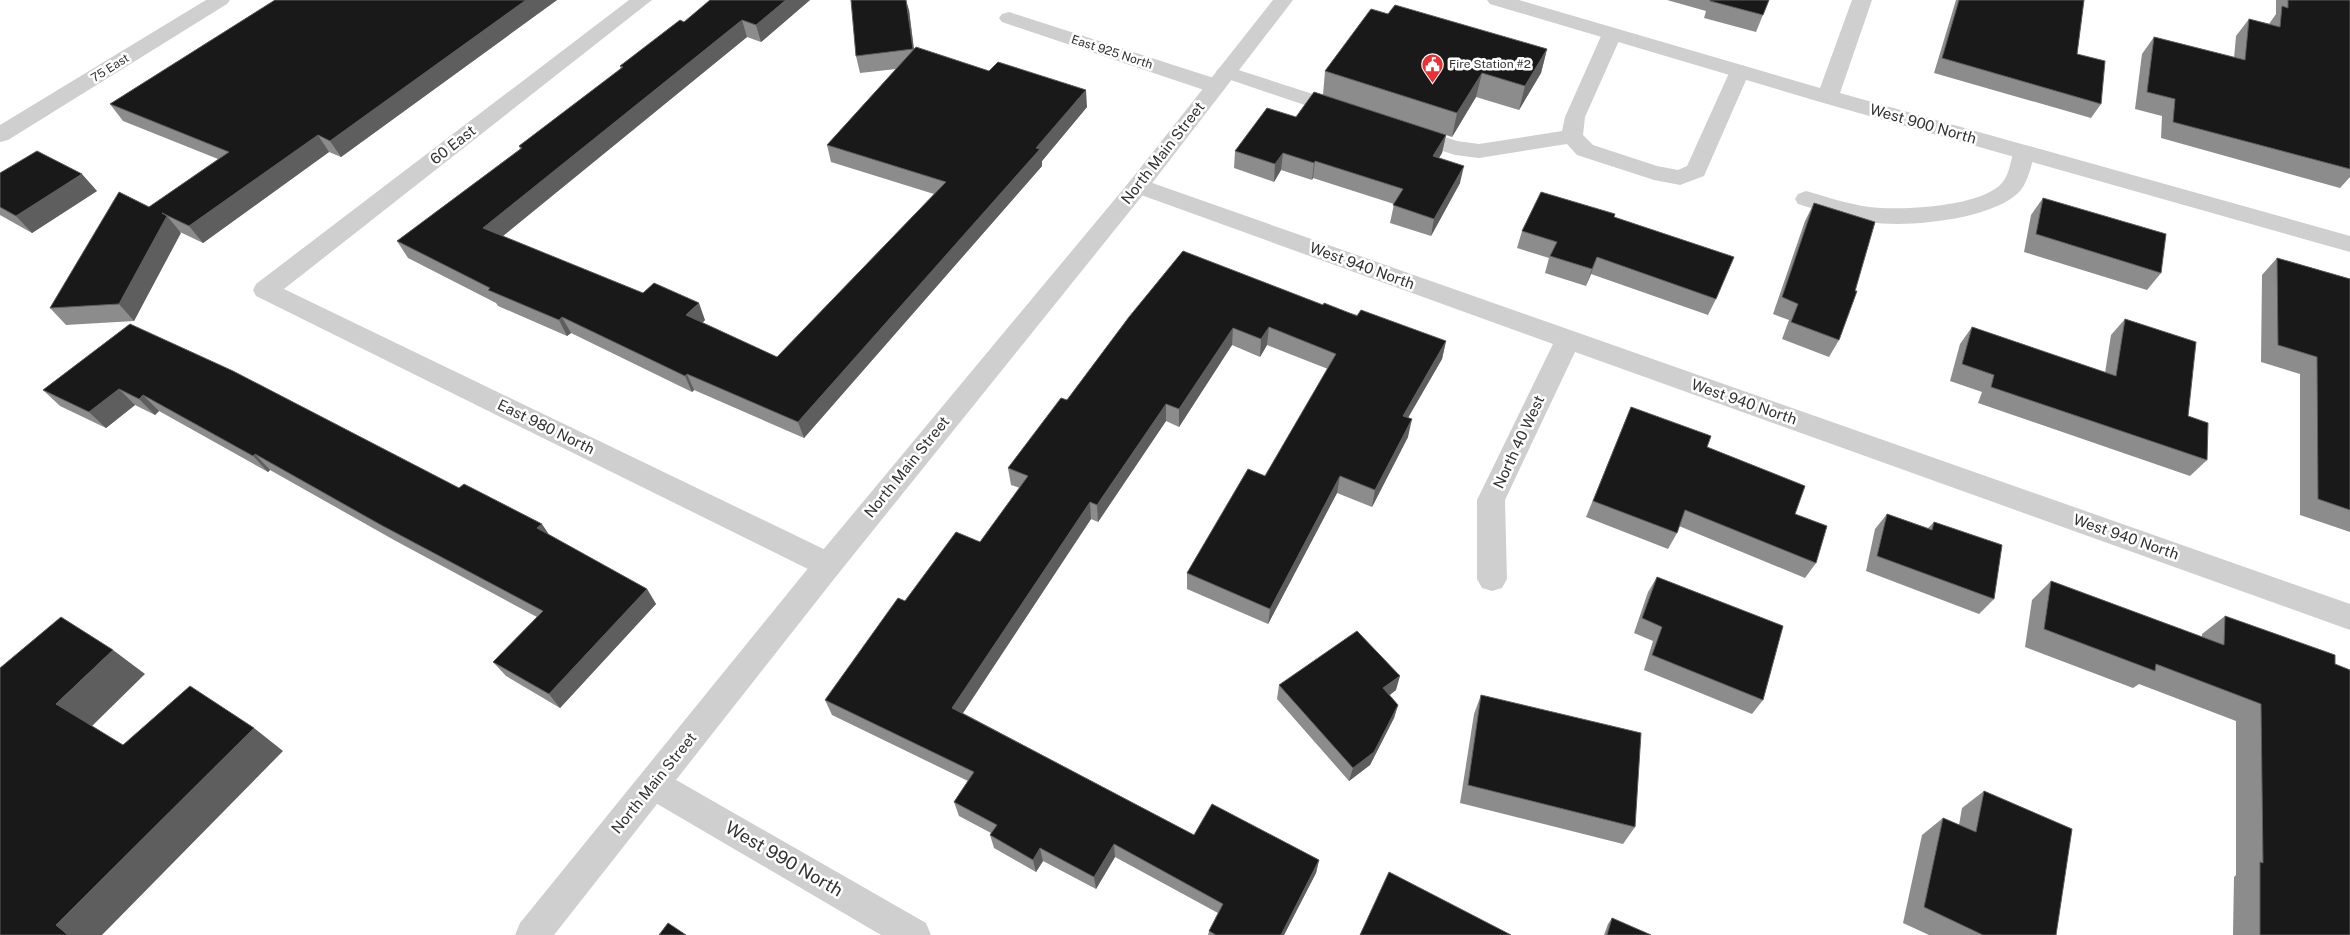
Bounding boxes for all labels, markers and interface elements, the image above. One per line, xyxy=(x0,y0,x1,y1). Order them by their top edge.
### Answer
street label: East 925 North xyxy=(1070,32,1154,72)
street label: 75 East xyxy=(88,51,132,85)
public building icon: Fire Station #2 xyxy=(1421,52,1445,83)
place label: Fire Station #2 xyxy=(1449,57,1531,71)
street label: North Main Street xyxy=(1117,98,1208,207)
street label: West 900 North xyxy=(1868,100,1978,147)
street label: 60 East xyxy=(427,122,479,168)
street label: West 940 North xyxy=(1307,239,1417,292)
street label: West 940 North xyxy=(1689,376,1799,428)
street label: North 40 West xyxy=(1490,392,1548,491)
street label: East 980 North xyxy=(495,396,598,457)
street label: North Main Street xyxy=(861,413,953,521)
street label: West 940 North xyxy=(2071,511,2181,563)
street label: North Main Street xyxy=(608,729,700,837)
street label: West 990 North xyxy=(722,816,847,901)

